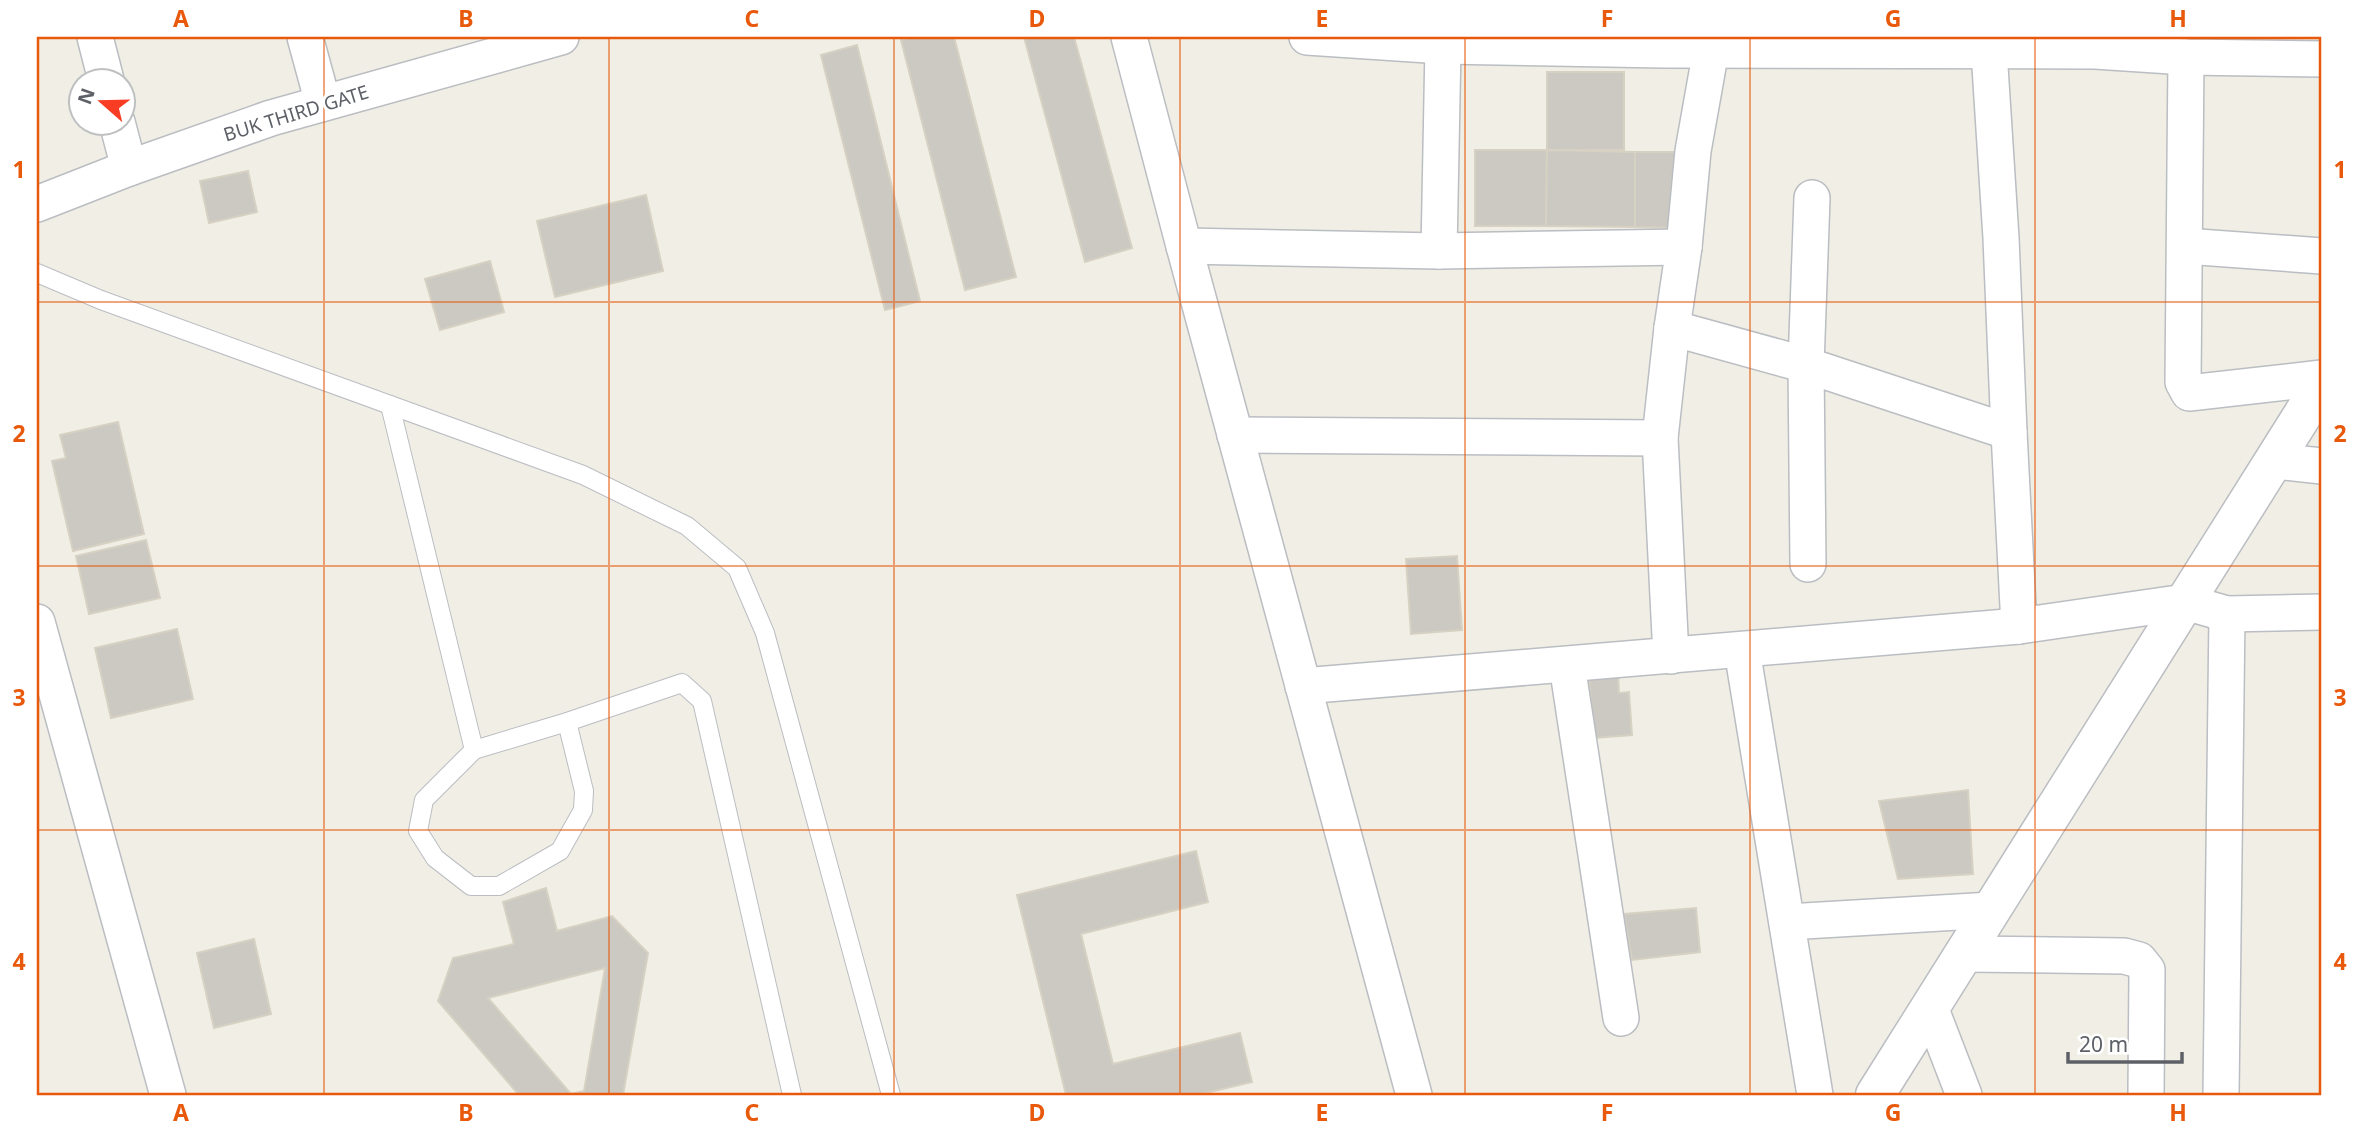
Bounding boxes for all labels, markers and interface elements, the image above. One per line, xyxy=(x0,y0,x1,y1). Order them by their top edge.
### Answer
text: A xyxy=(173,2,189,34)
text: B xyxy=(458,2,474,34)
text: C xyxy=(745,2,760,34)
text: D xyxy=(1029,2,1045,34)
text: E xyxy=(1316,2,1328,34)
text: F xyxy=(1601,2,1613,34)
text: G xyxy=(1885,2,1901,34)
text: H xyxy=(2169,2,2187,34)
north arrow xyxy=(66,66,136,136)
street label: BUK THIRD GATE xyxy=(220,79,372,147)
text: N xyxy=(71,84,101,108)
text: 1 xyxy=(12,153,26,185)
text: 1 xyxy=(2333,153,2347,185)
text: 2 xyxy=(12,417,26,449)
text: 2 xyxy=(2333,417,2347,449)
text: 3 xyxy=(12,681,26,713)
text: 3 xyxy=(2333,681,2347,713)
text: 4 xyxy=(12,945,26,977)
text: 4 xyxy=(2333,945,2347,977)
scale bar xyxy=(2068,1020,2182,1064)
text: 20 m xyxy=(2079,1030,2128,1058)
text: A xyxy=(173,1096,189,1128)
text: B xyxy=(458,1096,474,1128)
text: C xyxy=(745,1096,760,1128)
text: D xyxy=(1029,1096,1045,1128)
text: E xyxy=(1316,1096,1328,1128)
text: F xyxy=(1601,1096,1613,1128)
text: G xyxy=(1885,1096,1901,1128)
text: H xyxy=(2169,1096,2187,1128)

